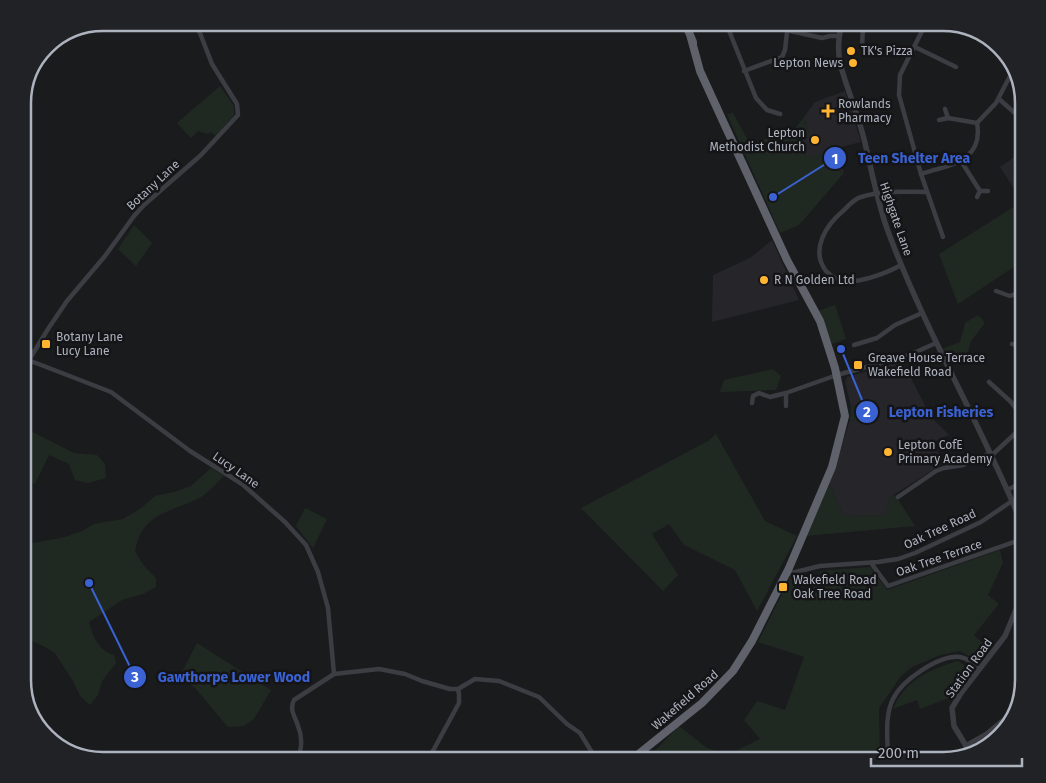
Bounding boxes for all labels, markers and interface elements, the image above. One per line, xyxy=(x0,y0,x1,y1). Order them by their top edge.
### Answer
place label: TK's Pizza xyxy=(861,44,913,58)
marker: TK's Pizza xyxy=(845,45,857,57)
place label: Lepton News xyxy=(773,56,843,70)
marker: Lepton News xyxy=(847,57,859,69)
place label: Rowlands Pharmacy xyxy=(838,97,891,125)
marker: Rowlands Pharmacy xyxy=(822,105,834,117)
place label: Lepton Methodist Church xyxy=(709,126,805,154)
marker: Lepton Methodist Church xyxy=(809,134,821,146)
callout: Teen Shelter Area xyxy=(823,144,980,173)
text: 1 xyxy=(832,150,838,168)
text: Teen Shelter Area xyxy=(858,150,970,167)
street label: Botany Lane xyxy=(124,157,182,213)
street label: Highgate Lane xyxy=(877,180,915,258)
place label: R N Golden Ltd xyxy=(774,273,855,287)
marker: R N Golden Ltd xyxy=(758,274,770,286)
place label: Botany Lane Lucy Lane xyxy=(56,330,123,358)
marker: Botany Lane Lucy Lane xyxy=(40,338,52,350)
place label: Greave House Terrace Wakefield Road xyxy=(868,351,985,379)
marker: Greave House Terrace Wakefield Road xyxy=(852,359,864,371)
callout: Lepton Fisheries xyxy=(854,398,1004,427)
text: 2 xyxy=(863,403,871,421)
text: Lepton Fisheries xyxy=(889,404,994,421)
place label: Lepton CofE Primary Academy xyxy=(898,438,992,466)
marker: Lepton CofE Primary Academy xyxy=(882,446,894,458)
street label: Lucy Lane xyxy=(210,449,262,491)
street label: Oak Tree Road xyxy=(902,506,978,552)
street label: Oak Tree Terrace xyxy=(894,537,984,579)
place label: Wakefield Road Oak Tree Road xyxy=(793,573,877,601)
marker: Wakefield Road Oak Tree Road xyxy=(777,581,789,593)
street label: Station Road xyxy=(943,636,995,700)
callout: Gawthorpe Lower Wood xyxy=(123,662,320,691)
street label: Wakefield Road xyxy=(649,667,721,733)
text: 3 xyxy=(130,668,139,686)
text: Gawthorpe Lower Wood xyxy=(158,669,310,686)
scale bar xyxy=(871,736,1022,768)
text: 200 m xyxy=(878,744,919,762)

